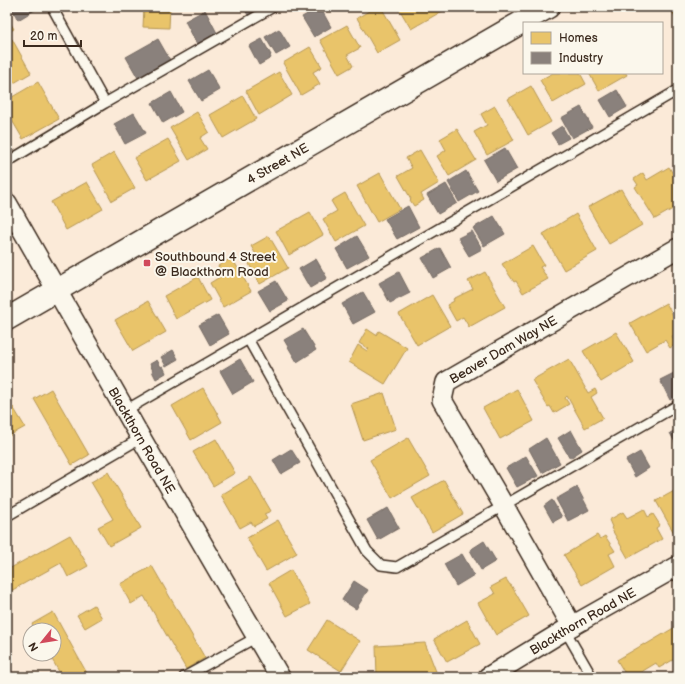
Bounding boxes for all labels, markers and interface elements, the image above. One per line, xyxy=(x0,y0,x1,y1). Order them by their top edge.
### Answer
scale bar xyxy=(24,22,81,48)
legend xyxy=(523,22,663,74)
text: 20 m xyxy=(30,29,57,44)
text: Homes xyxy=(559,31,598,46)
text: Industry xyxy=(559,51,604,66)
street label: 4 Street NE xyxy=(244,140,312,188)
place label: Southbound 4 Street @ Blackthorn Road xyxy=(155,249,276,280)
marker: Southbound 4 Street @ Blackthorn Road xyxy=(142,258,152,268)
street label: Beaver Dam Way NE xyxy=(447,312,561,387)
street label: Blackthorn Road NE xyxy=(105,384,179,497)
street label: Blackthorn Road NE xyxy=(527,584,639,659)
north arrow xyxy=(22,622,62,662)
text: N xyxy=(26,640,41,654)

